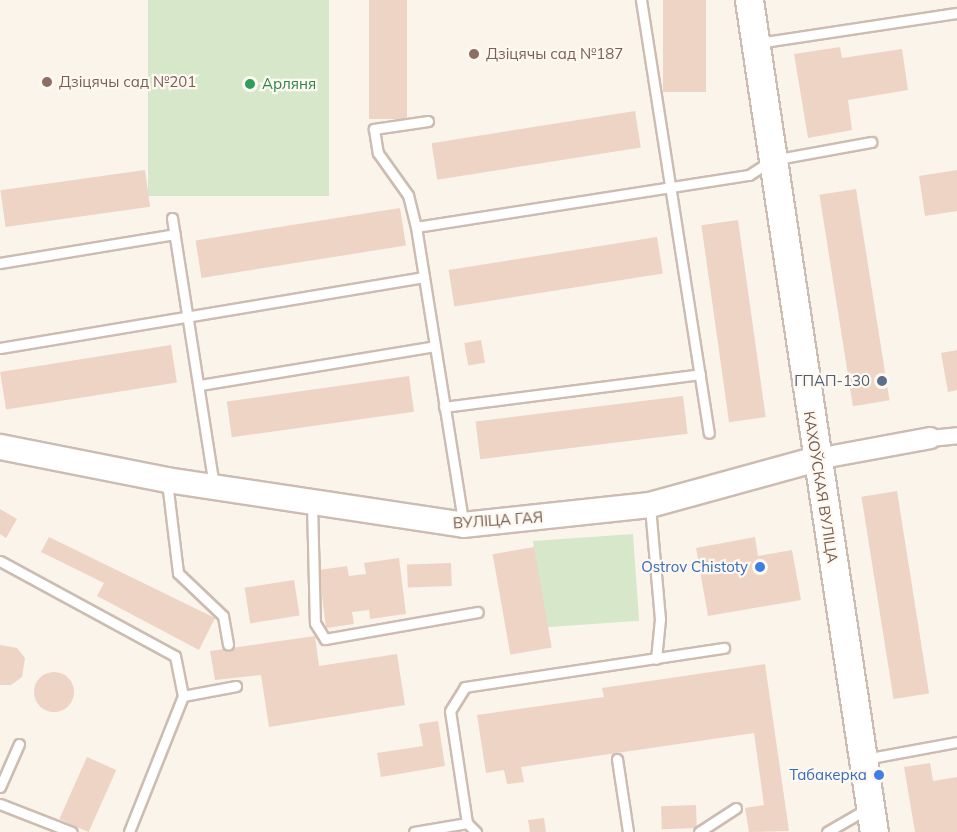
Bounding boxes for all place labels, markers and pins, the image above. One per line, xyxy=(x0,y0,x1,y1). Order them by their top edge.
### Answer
place label: Дзіцячы сад №187 xyxy=(486,45,623,63)
marker: Дзіцячы сад №187 xyxy=(467,47,481,61)
place label: Дзіцячы сад №201 xyxy=(59,73,196,91)
marker: Дзіцячы сад №201 xyxy=(40,75,54,89)
place label: Арляня xyxy=(262,75,316,93)
marker: Арляня xyxy=(243,77,257,91)
place label: ГПАП-130 xyxy=(794,372,870,390)
marker: ГПАП-130 xyxy=(875,374,889,388)
place label: Ostrov Chistoty xyxy=(641,558,748,576)
marker: Ostrov Chistoty xyxy=(753,560,767,574)
place label: Табакерка xyxy=(789,766,867,784)
marker: Табакерка xyxy=(872,768,886,782)

